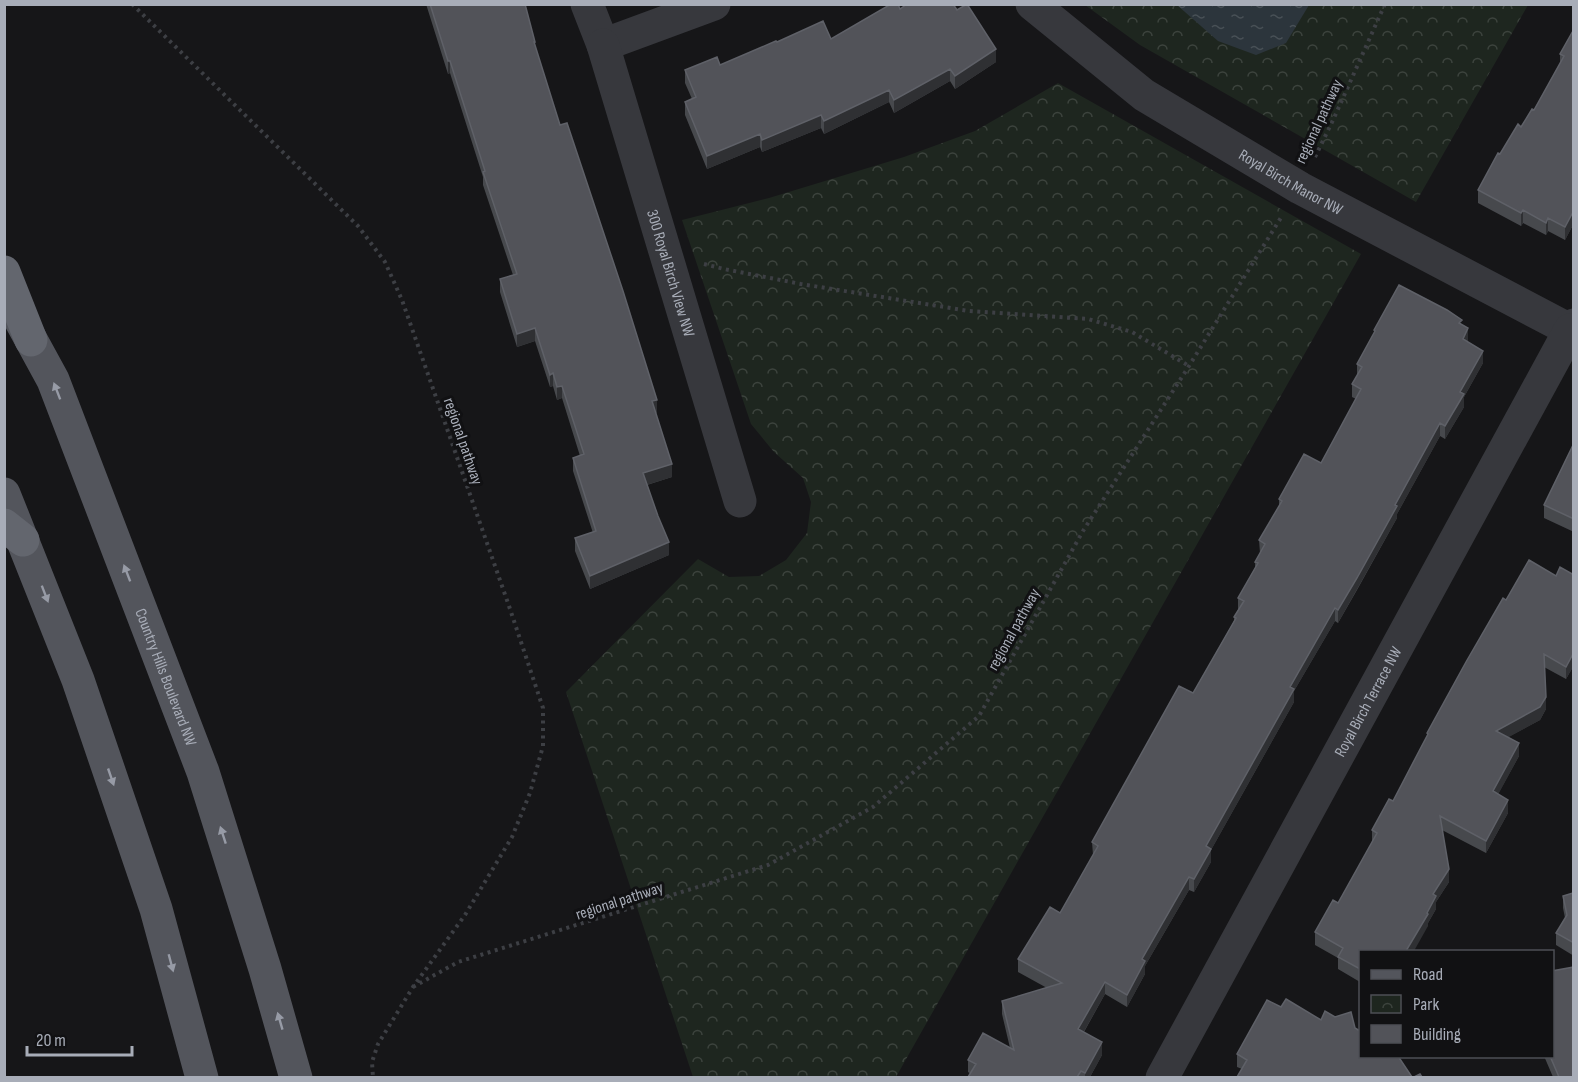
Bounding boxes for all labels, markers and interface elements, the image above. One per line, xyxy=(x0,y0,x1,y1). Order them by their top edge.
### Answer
street label: regional pathway xyxy=(1292,76,1347,167)
street label: Royal Birch Manor NW xyxy=(1235,146,1346,220)
street label: 300 Royal Birch View NW xyxy=(642,207,698,340)
one-way arrow xyxy=(52,382,61,400)
street label: regional pathway xyxy=(439,395,486,488)
one-way arrow xyxy=(122,564,132,582)
one-way arrow xyxy=(40,585,50,603)
street label: regional pathway xyxy=(984,585,1045,674)
street label: Country Hills Boulevard NW xyxy=(130,606,200,749)
street label: Royal Birch Terrace NW xyxy=(1331,643,1407,760)
one-way arrow xyxy=(107,769,117,787)
one-way arrow xyxy=(218,826,227,844)
street label: regional pathway xyxy=(573,878,666,924)
legend xyxy=(1359,950,1554,1058)
one-way arrow xyxy=(167,954,176,972)
text: Road xyxy=(1413,964,1443,985)
text: Park xyxy=(1413,994,1439,1015)
one-way arrow xyxy=(275,1012,284,1030)
scale bar xyxy=(27,1019,132,1057)
text: Building xyxy=(1413,1024,1461,1045)
text: 20 m xyxy=(36,1030,66,1051)

